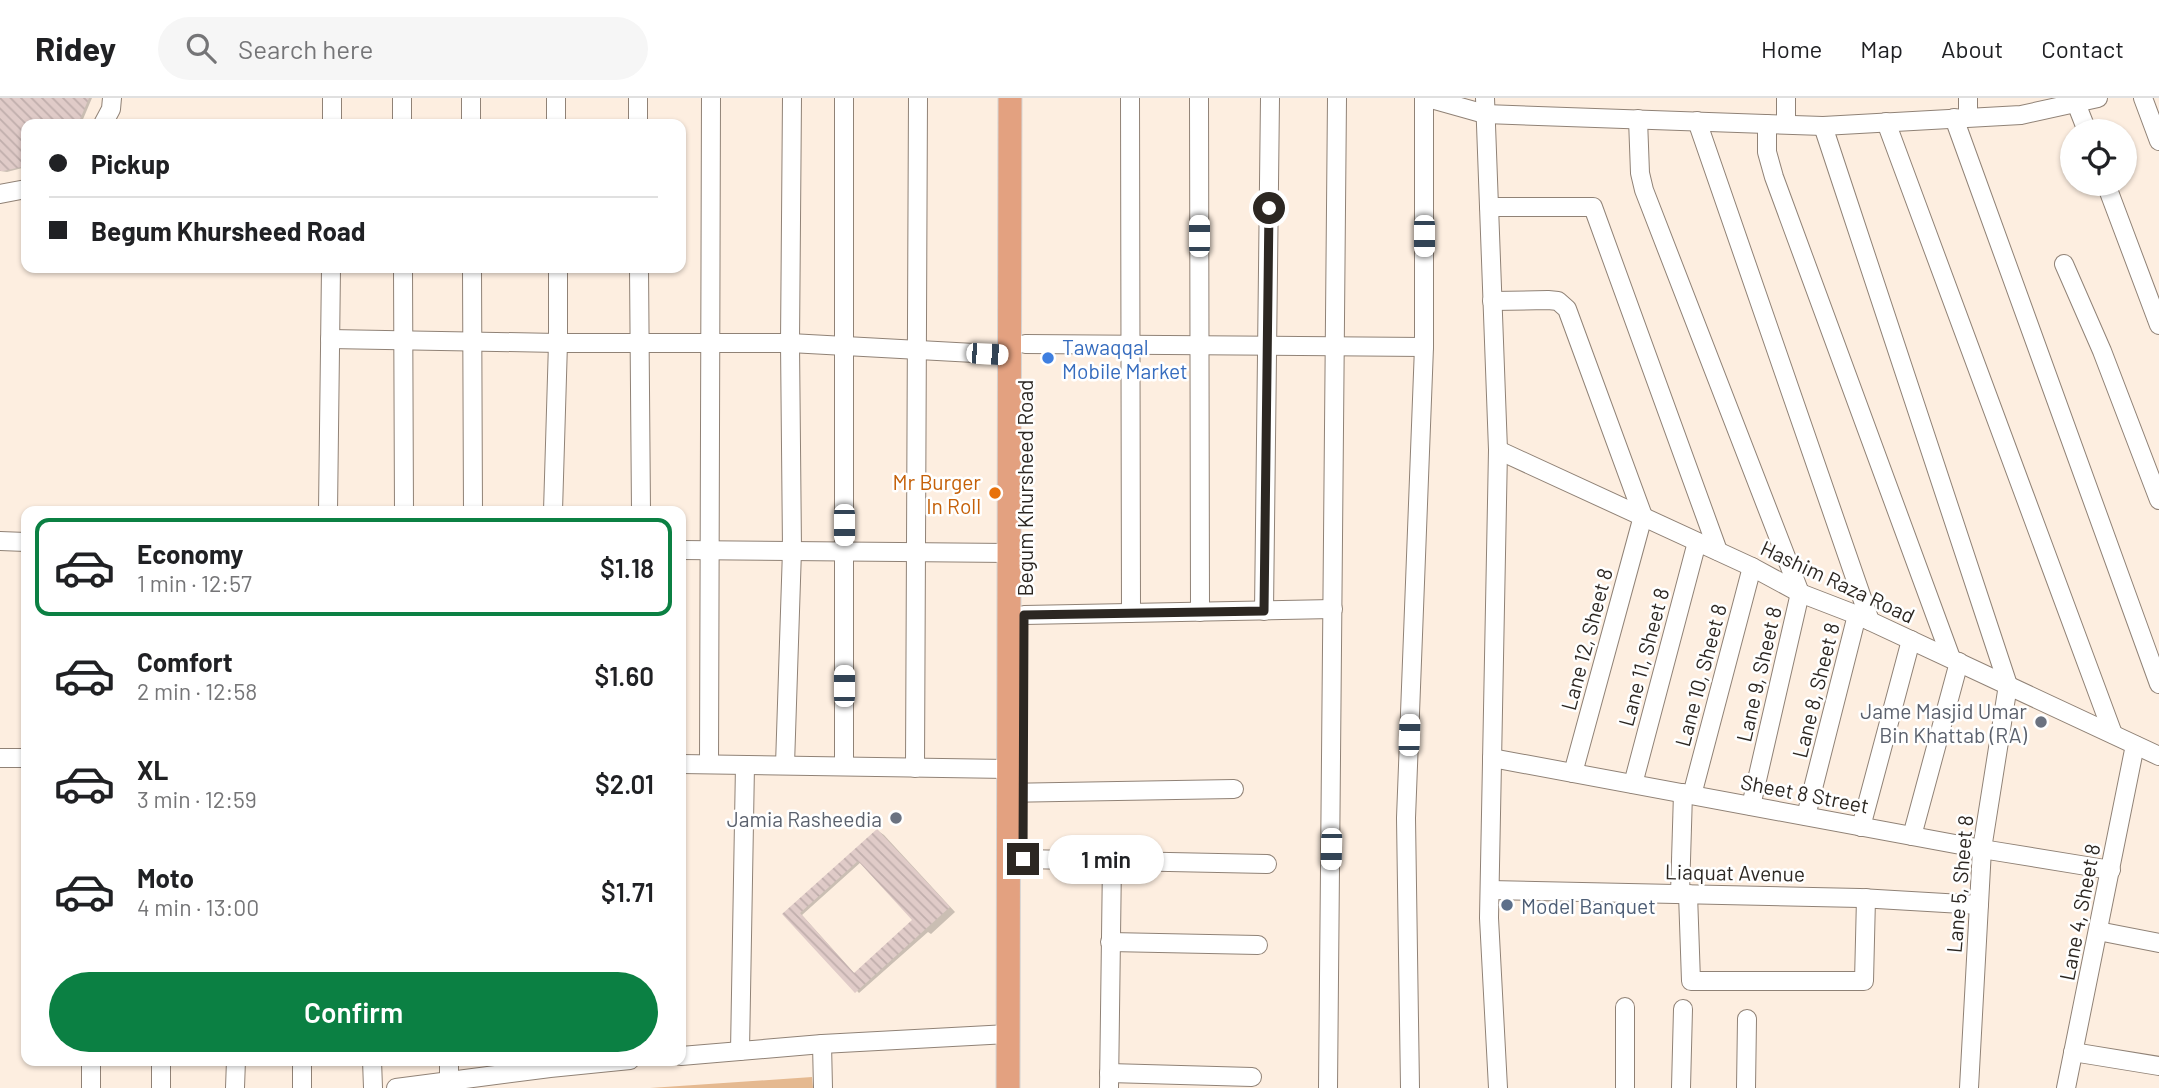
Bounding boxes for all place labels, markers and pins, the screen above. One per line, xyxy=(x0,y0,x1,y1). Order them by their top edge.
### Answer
place label: Tawaqqal Mobile Market xyxy=(1062,334,1188,383)
marker: Tawaqqal Mobile Market xyxy=(1040,350,1056,366)
place label: Mr Burger In Roll xyxy=(893,469,981,518)
marker: Mr Burger In Roll xyxy=(987,485,1003,501)
place label: Jame Masjid Umar Bin Khattab (RA) xyxy=(1860,698,2028,747)
marker: Jame Masjid Umar Bin Khattab (RA) xyxy=(2033,714,2049,730)
place label: Jamia Rasheedia xyxy=(727,806,882,831)
marker: Jamia Rasheedia xyxy=(888,810,904,826)
place label: Model Banquet xyxy=(1521,893,1656,918)
marker: Model Banquet xyxy=(1499,897,1515,913)

